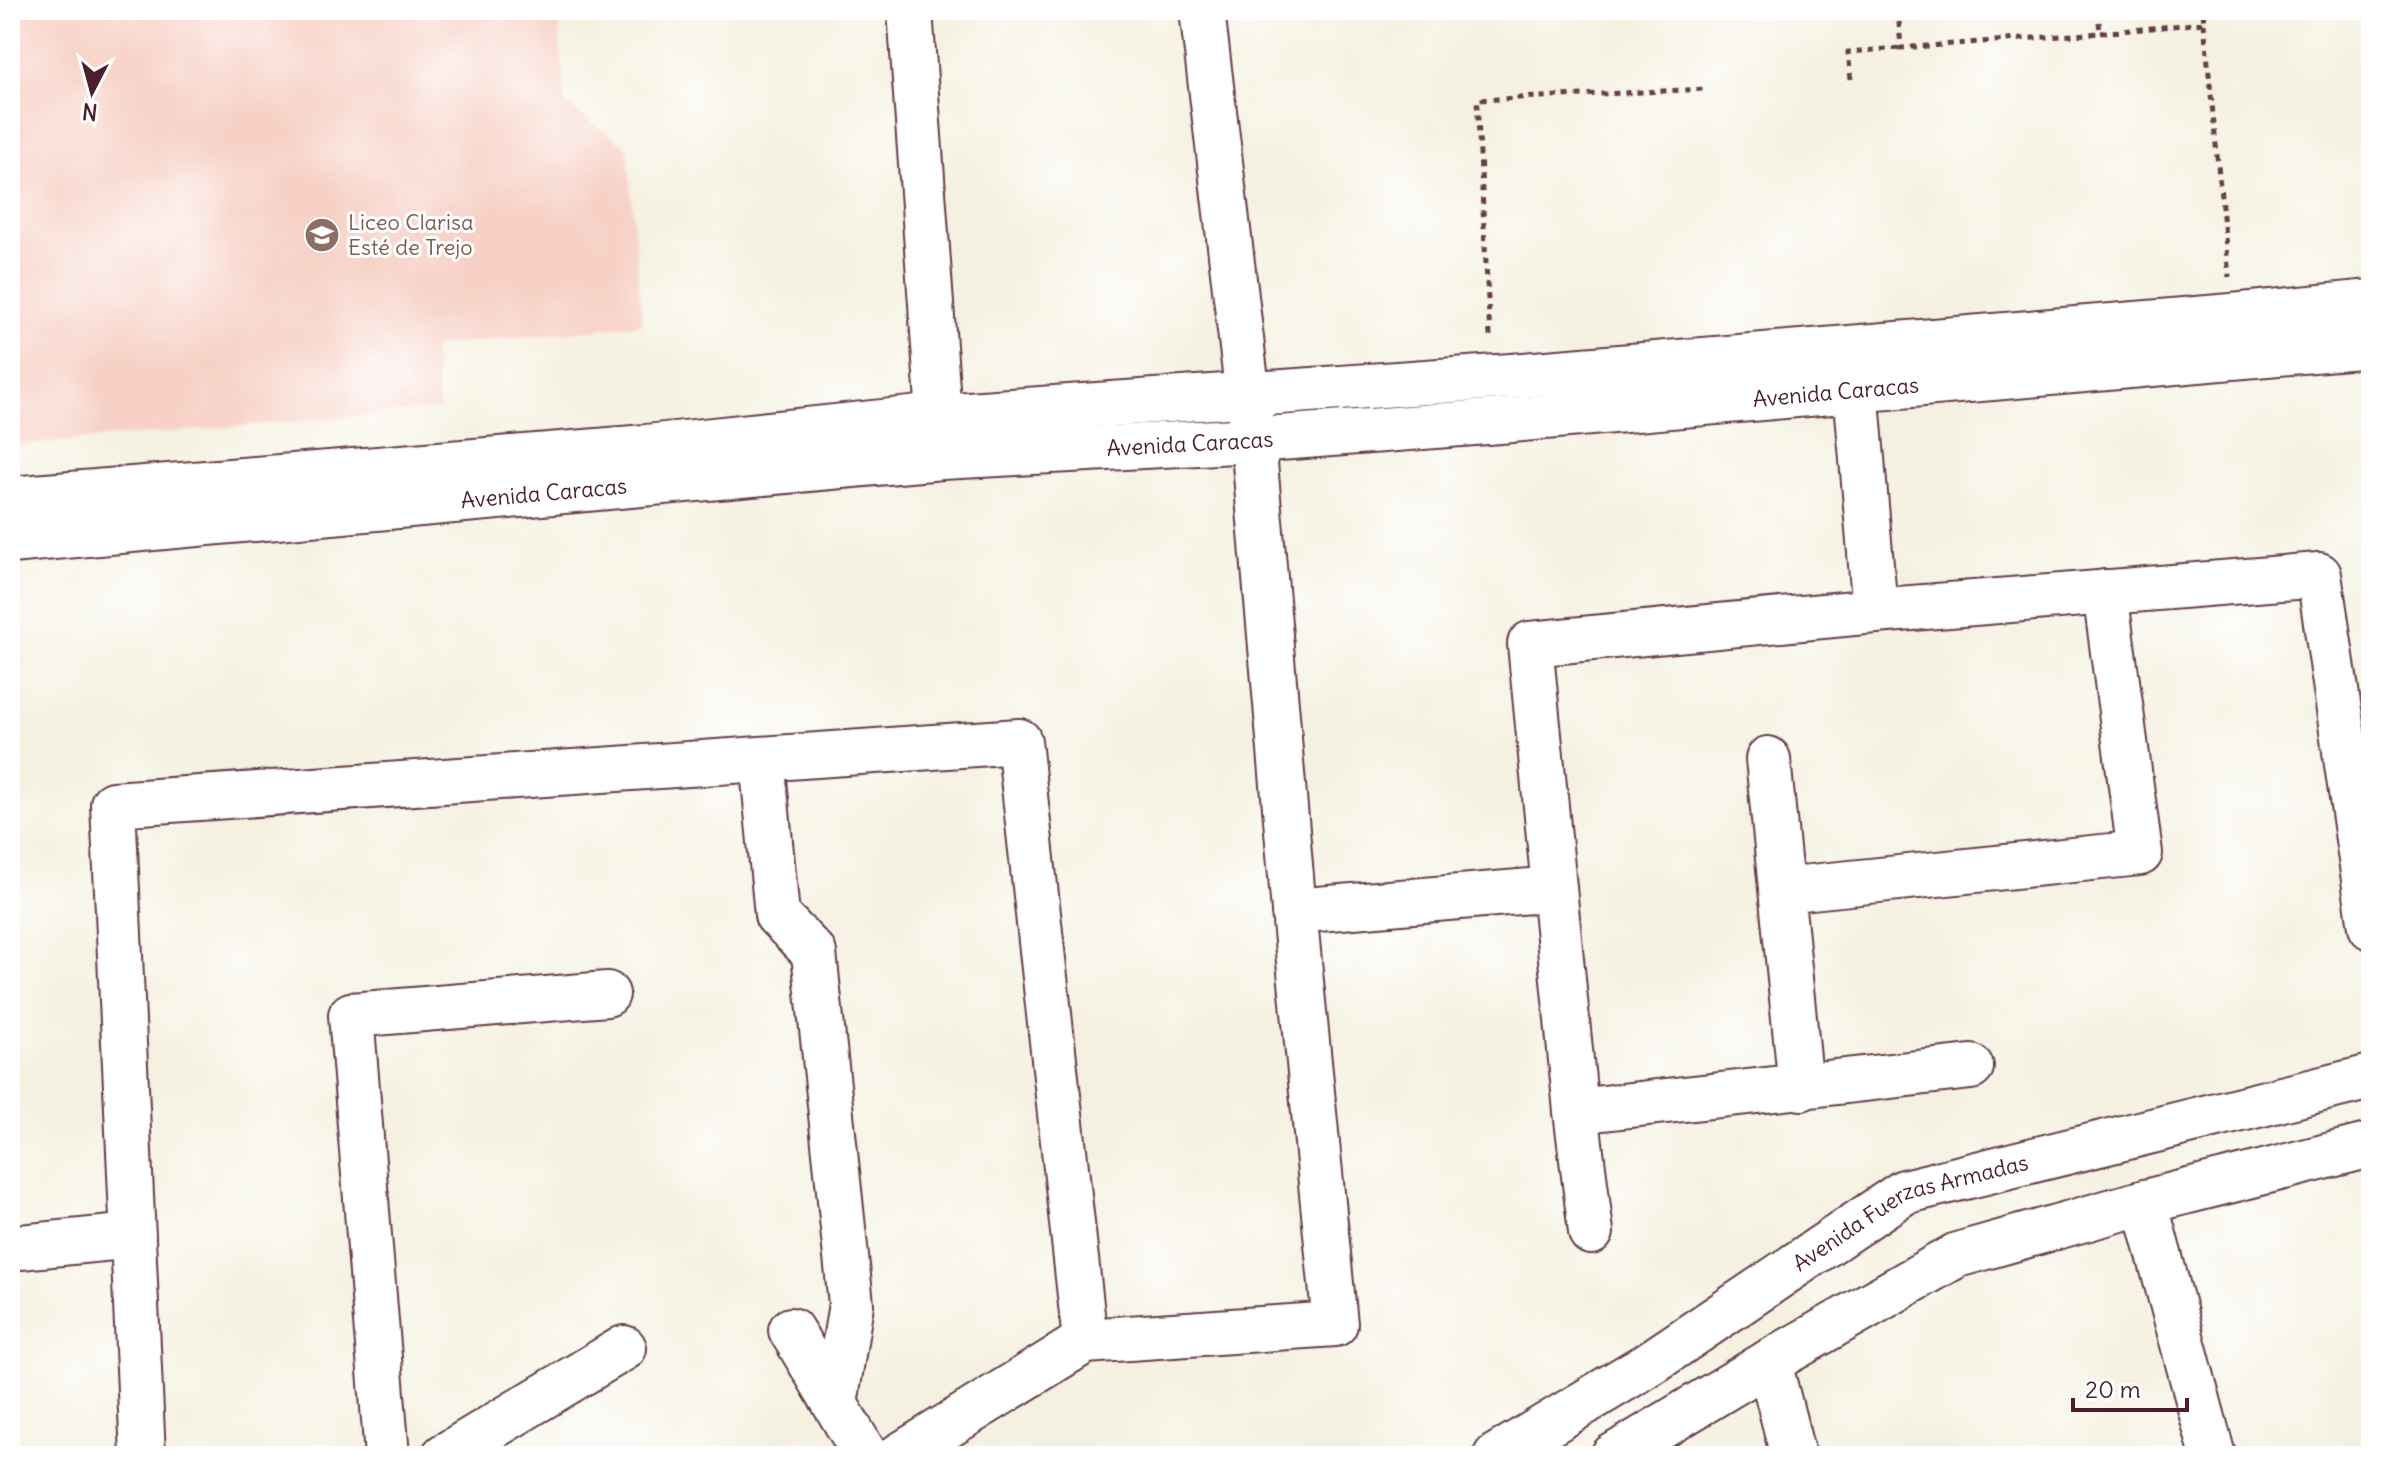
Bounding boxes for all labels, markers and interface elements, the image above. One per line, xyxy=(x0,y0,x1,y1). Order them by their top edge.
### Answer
north arrow xyxy=(52,52,132,132)
text: N xyxy=(81,97,99,127)
place label: Liceo Clarisa Esté de Trejo xyxy=(348,208,474,261)
school or university icon: Liceo Clarisa Esté de Trejo xyxy=(303,216,341,254)
street label: Avenida Caracas xyxy=(1752,371,1920,413)
street label: Avenida Caracas xyxy=(1106,425,1274,462)
street label: Avenida Caracas xyxy=(460,471,628,514)
street label: Avenida Fuerzas Armadas xyxy=(1787,1148,2031,1277)
scale bar xyxy=(2073,1362,2187,1412)
text: 20 m xyxy=(2085,1374,2141,1404)

